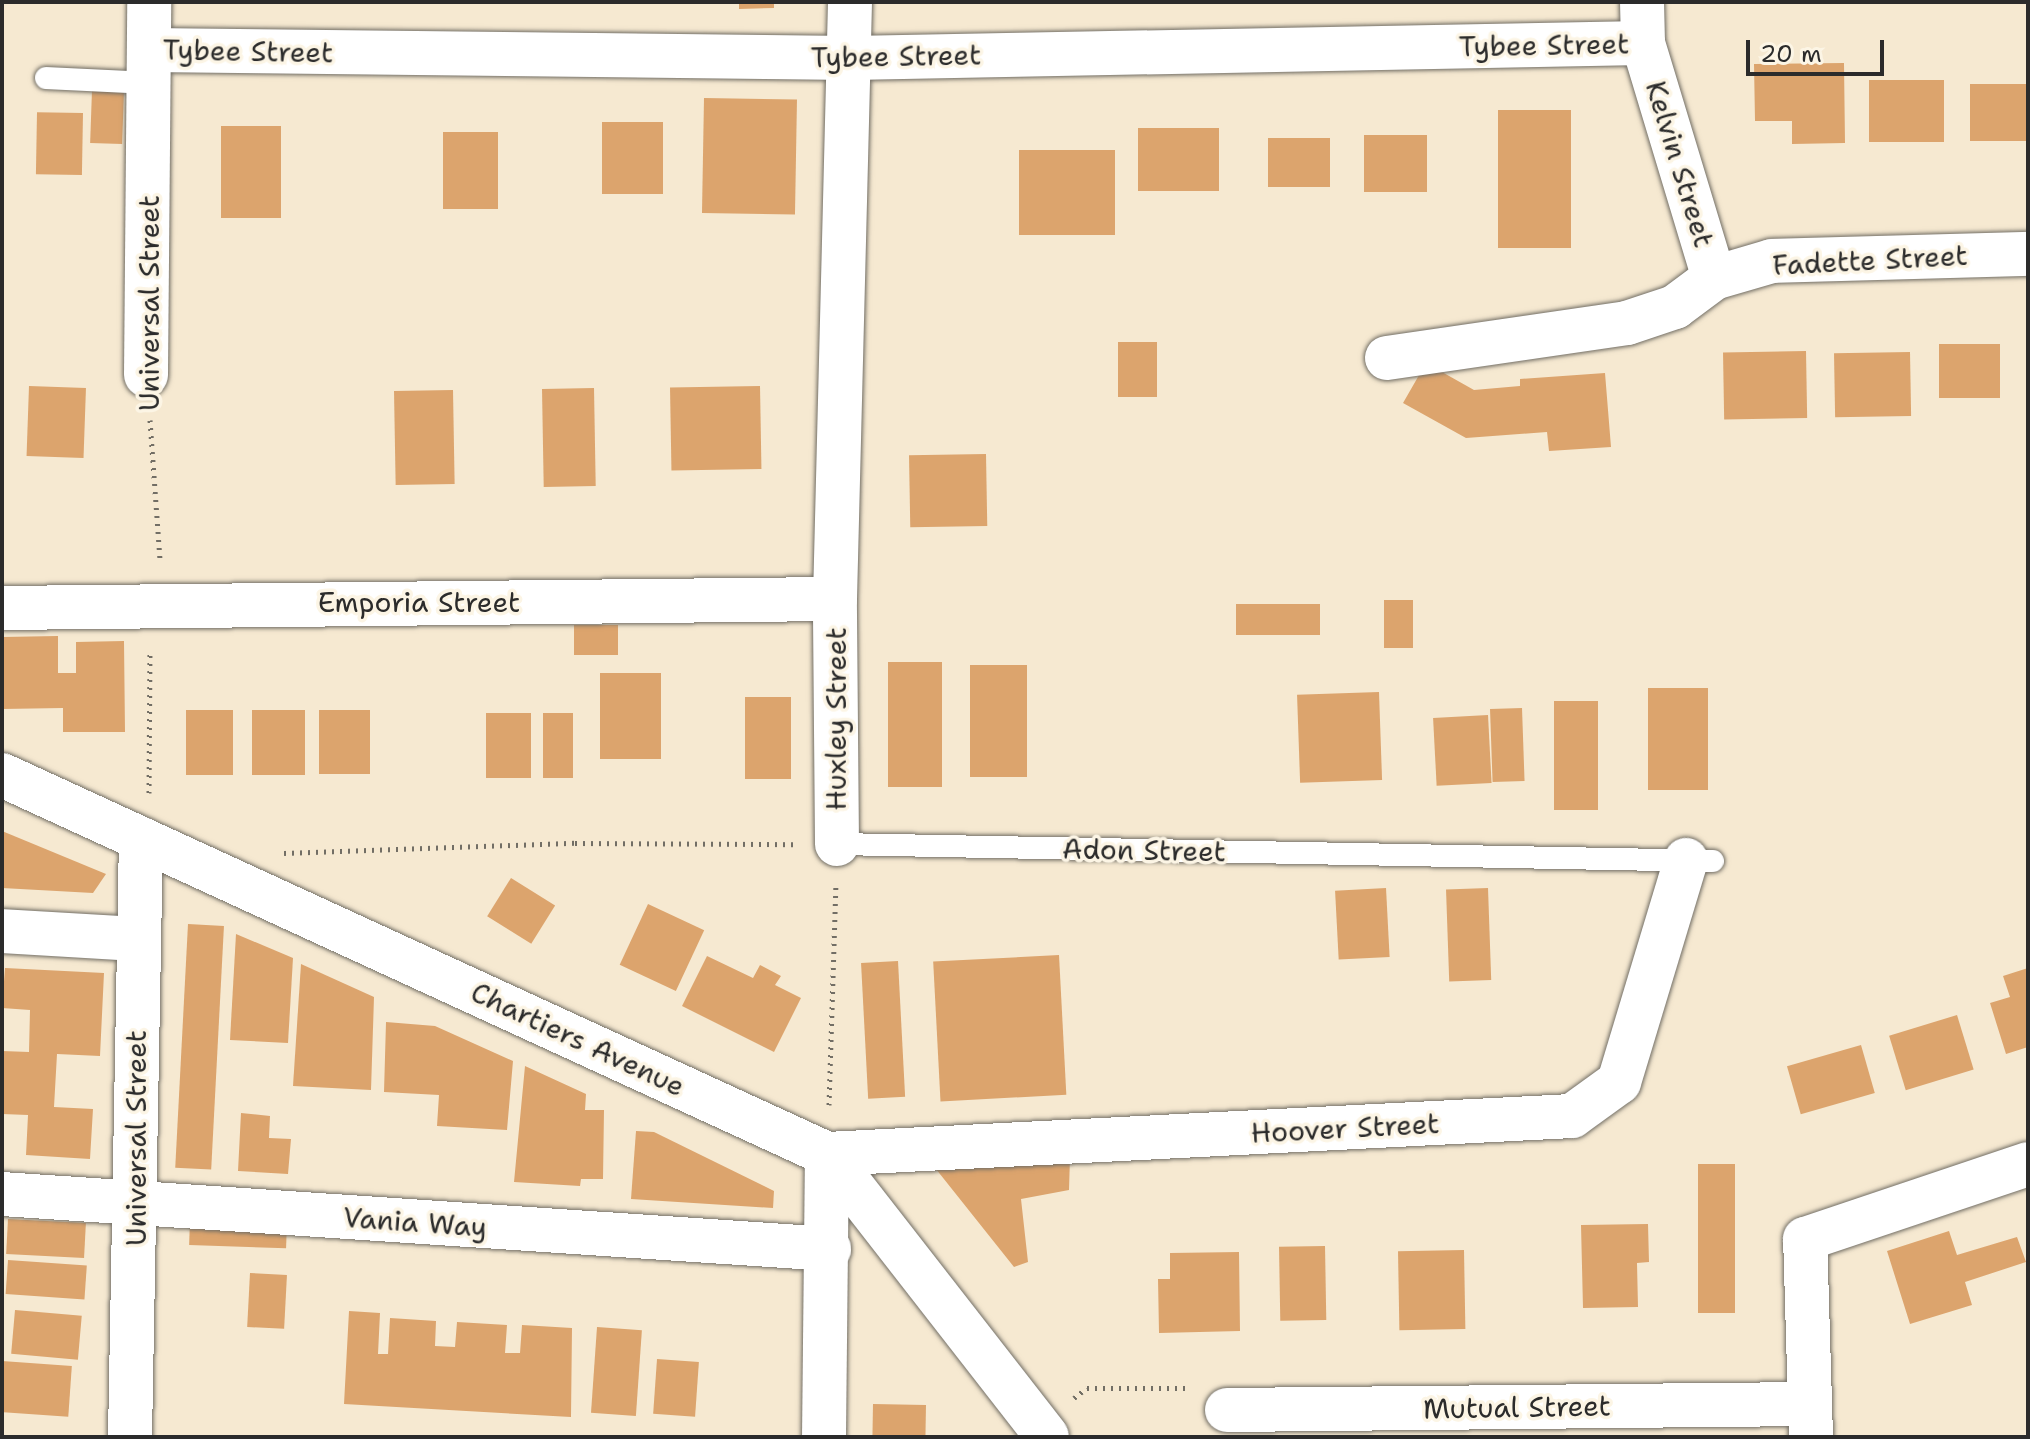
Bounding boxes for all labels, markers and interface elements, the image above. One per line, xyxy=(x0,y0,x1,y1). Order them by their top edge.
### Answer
scale bar xyxy=(1750,24,1888,74)
street label: Tybee Street xyxy=(1459,27,1629,63)
street label: Tybee Street xyxy=(163,33,333,69)
street label: Tybee Street xyxy=(811,38,981,74)
text: 20 m xyxy=(1760,38,1822,70)
street label: Kelvin Street xyxy=(1639,77,1721,251)
street label: Universal Street xyxy=(132,195,166,411)
street label: Fadette Street xyxy=(1772,238,1968,282)
street label: Emporia Street xyxy=(318,585,520,619)
street label: Huxley Street xyxy=(819,627,853,811)
street label: Adon Street xyxy=(1062,832,1226,868)
street label: Chartiers Avenue xyxy=(466,975,690,1103)
street label: Universal Street xyxy=(119,1030,153,1246)
street label: Hoover Street xyxy=(1250,1106,1440,1150)
street label: Vania Way xyxy=(342,1200,488,1244)
street label: Mutual Street xyxy=(1423,1389,1611,1425)

